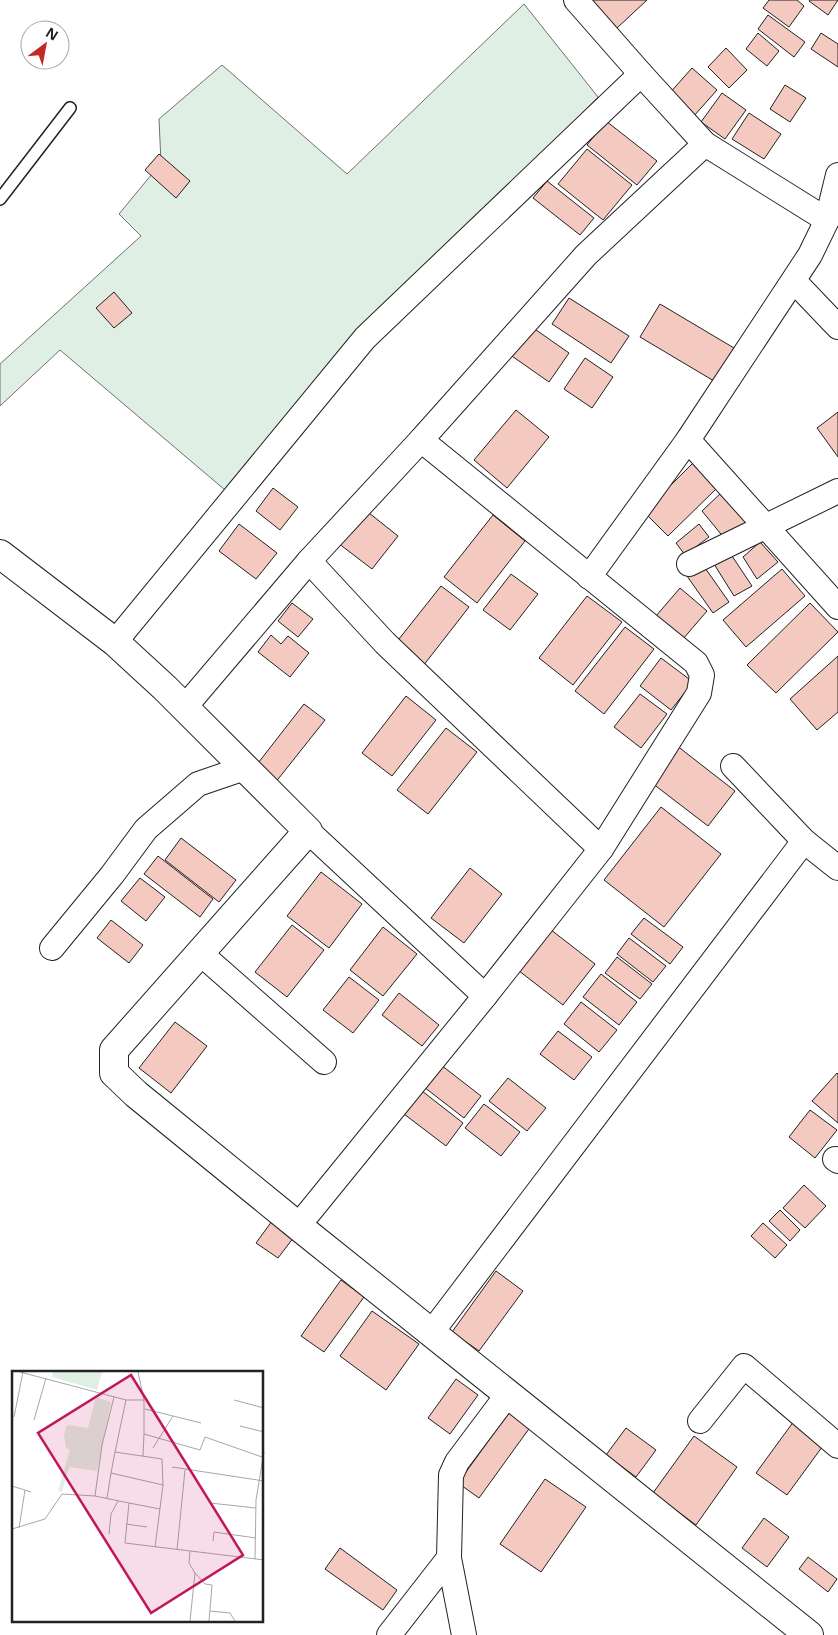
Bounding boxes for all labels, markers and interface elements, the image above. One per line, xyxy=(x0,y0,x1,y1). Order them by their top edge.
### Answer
north arrow xyxy=(20,20,70,70)
text: N xyxy=(42,22,62,45)
inset map xyxy=(12,1371,264,1622)

